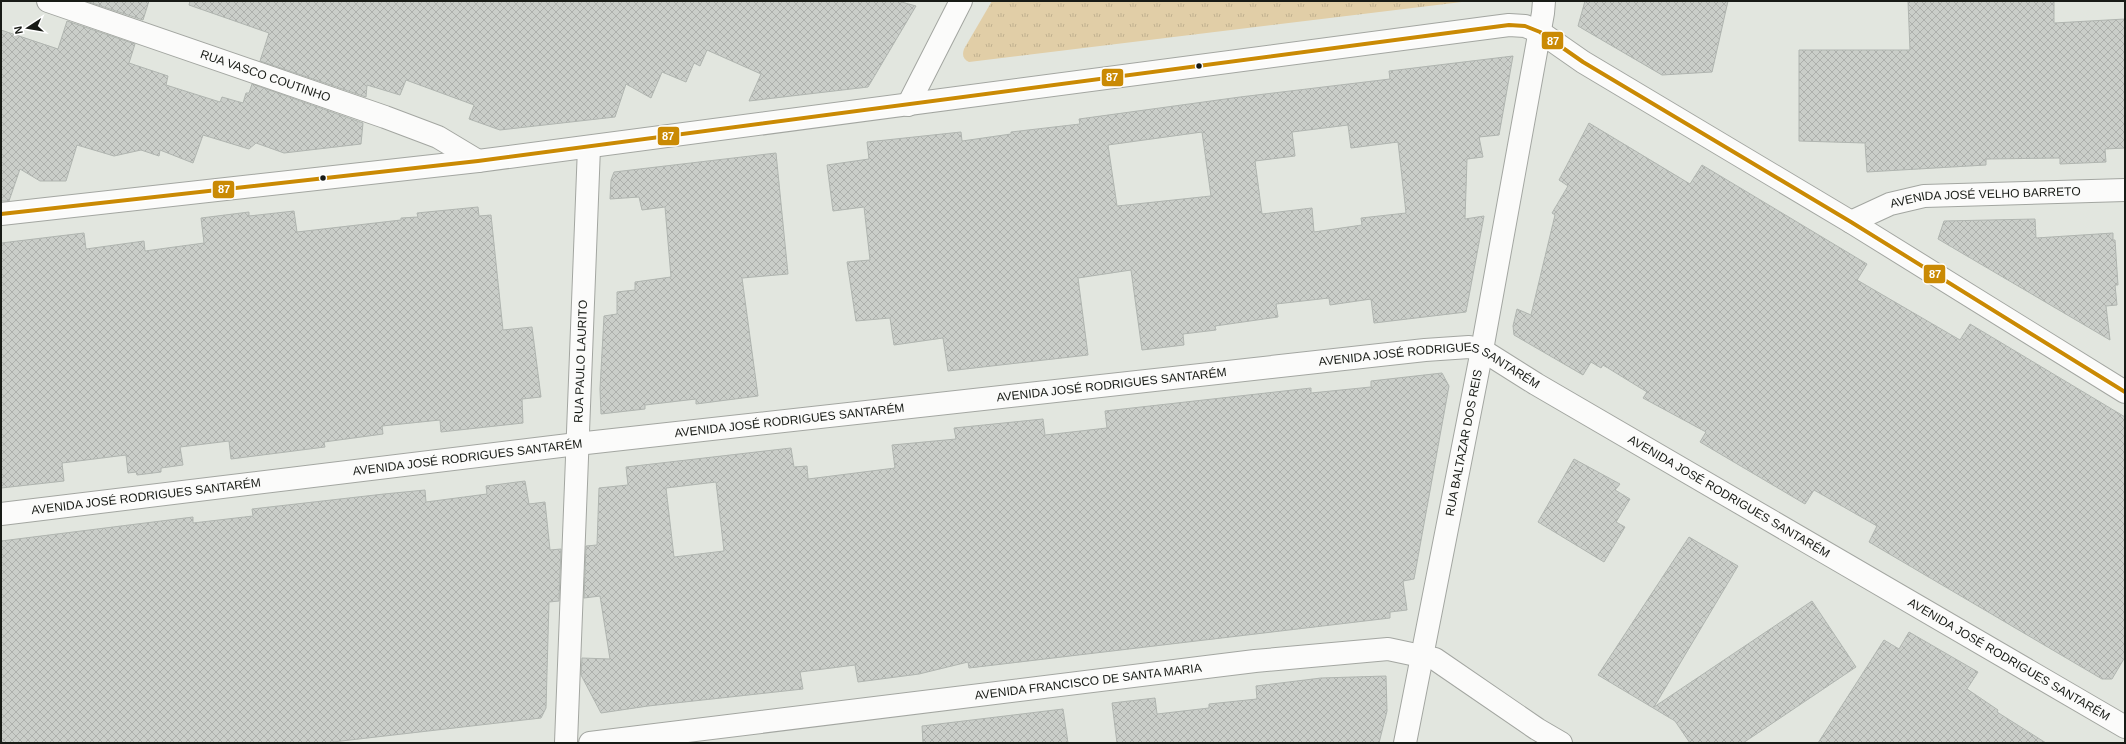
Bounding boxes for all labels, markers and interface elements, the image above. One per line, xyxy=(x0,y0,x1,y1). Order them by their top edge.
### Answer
north arrow xyxy=(8,8,48,48)
text: N xyxy=(12,25,25,35)
line badge: 87 xyxy=(1541,31,1564,50)
text: 87 xyxy=(1547,35,1559,47)
street label: RUA VASCO COUTINHO xyxy=(199,47,332,105)
unlabelled marker xyxy=(1194,61,1204,71)
line badge: 87 xyxy=(1101,68,1124,87)
text: 87 xyxy=(1106,71,1118,83)
line badge: 87 xyxy=(657,126,680,146)
text: 87 xyxy=(662,130,674,142)
unlabelled marker xyxy=(318,173,328,183)
line badge: 87 xyxy=(212,180,235,199)
text: 87 xyxy=(218,183,230,195)
street label: AVENIDA JOSÉ VELHO BARRETO xyxy=(1889,184,2081,211)
line badge: 87 xyxy=(1923,264,1946,284)
text: 87 xyxy=(1929,268,1941,280)
street label: RUA PAULO LAURITO xyxy=(571,300,590,423)
street label: AVENIDA JOSÉ RODRIGUES SANTARÉM xyxy=(1318,340,1542,391)
street label: AVENIDA JOSÉ RODRIGUES SANTARÉM xyxy=(996,365,1227,404)
street label: RUA BALTAZAR DOS REIS xyxy=(1443,368,1485,517)
street label: AVENIDA JOSÉ RODRIGUES SANTARÉM xyxy=(674,401,905,440)
street label: AVENIDA JOSÉ RODRIGUES SANTARÉM xyxy=(1626,432,1832,561)
street label: AVENIDA JOSÉ RODRIGUES SANTARÉM xyxy=(352,436,583,478)
street label: AVENIDA JOSÉ RODRIGUES SANTARÉM xyxy=(30,475,262,517)
street label: AVENIDA JOSÉ RODRIGUES SANTARÉM xyxy=(1906,595,2112,724)
street label: AVENIDA FRANCISCO DE SANTA MARIA xyxy=(974,661,1202,702)

